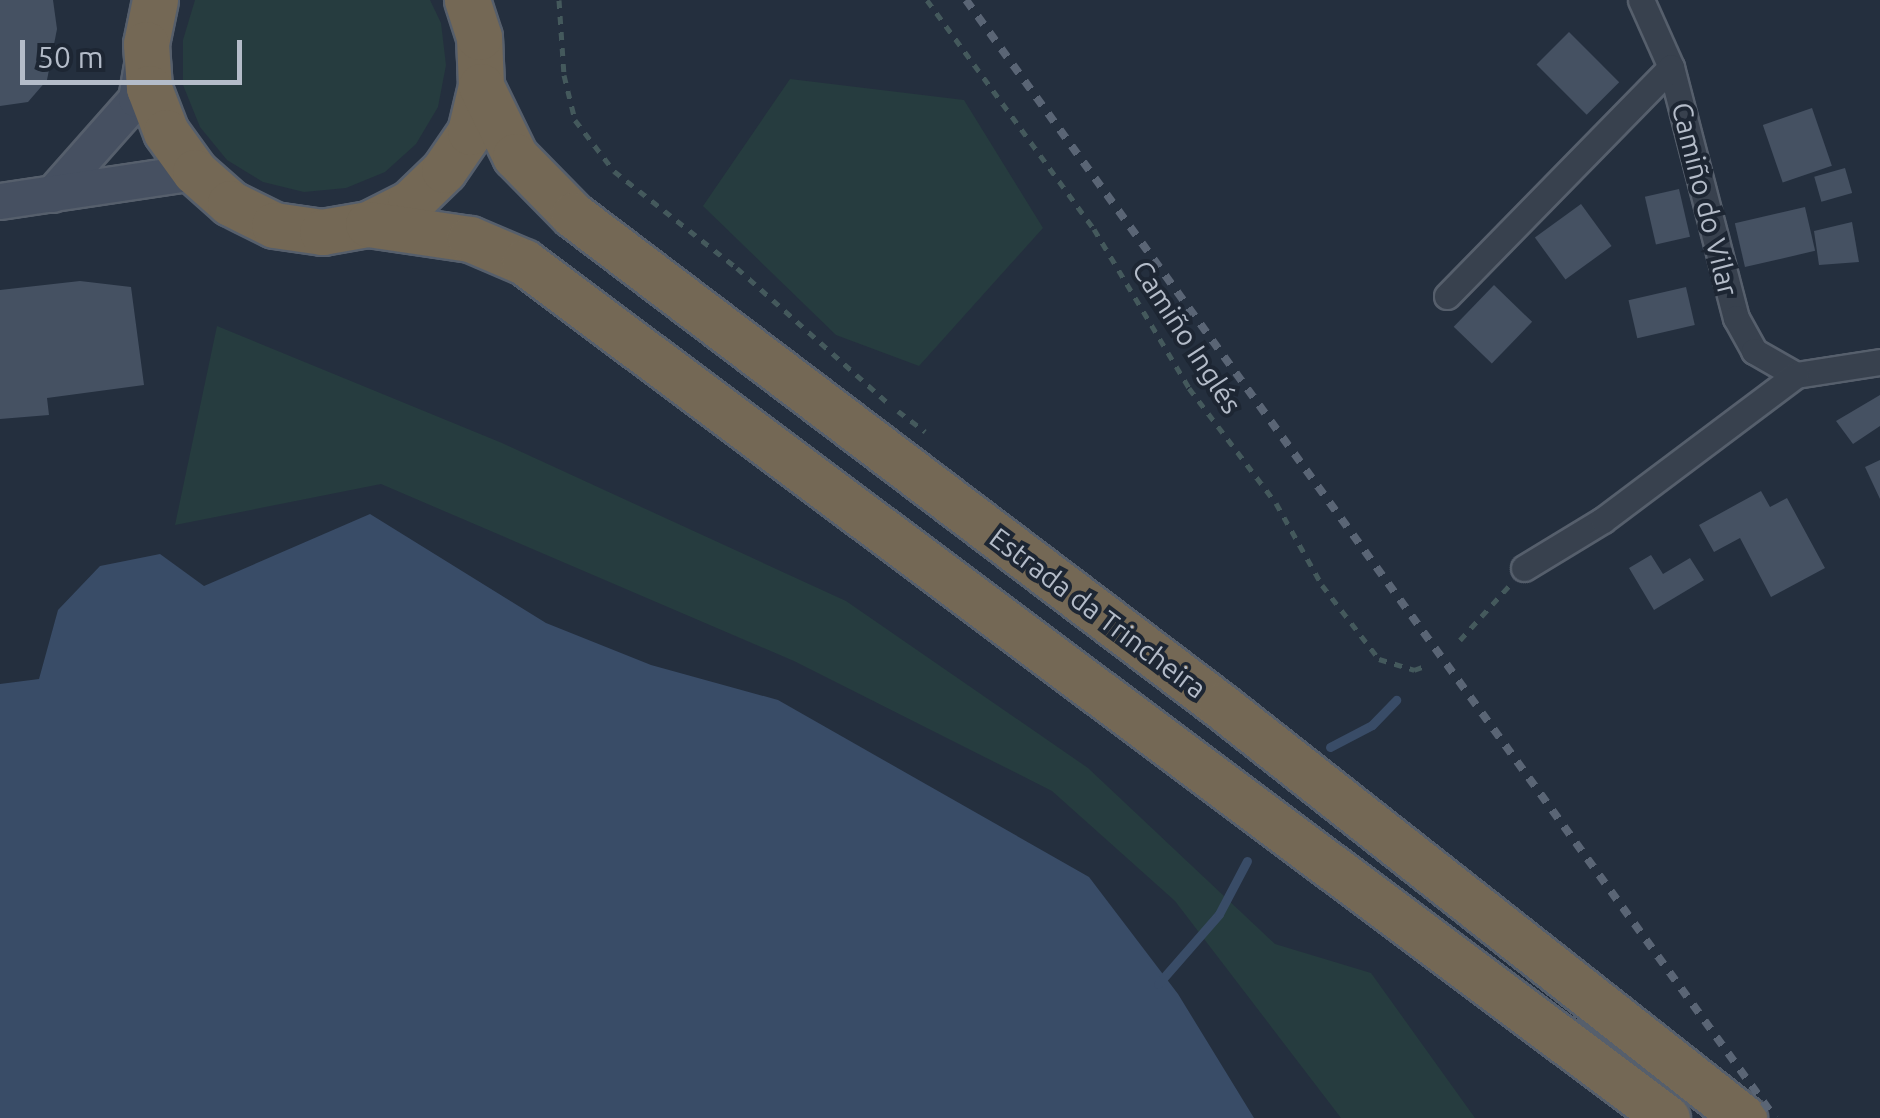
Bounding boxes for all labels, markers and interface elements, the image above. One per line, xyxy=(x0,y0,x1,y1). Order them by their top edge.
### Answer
scale bar xyxy=(25,20,248,82)
text: 50 m xyxy=(37,40,104,74)
street label: Camiño do Vilar xyxy=(1665,99,1745,299)
street label: Camiño Inglés xyxy=(1125,254,1249,420)
street label: Estrada da Trincheira xyxy=(983,521,1213,705)

